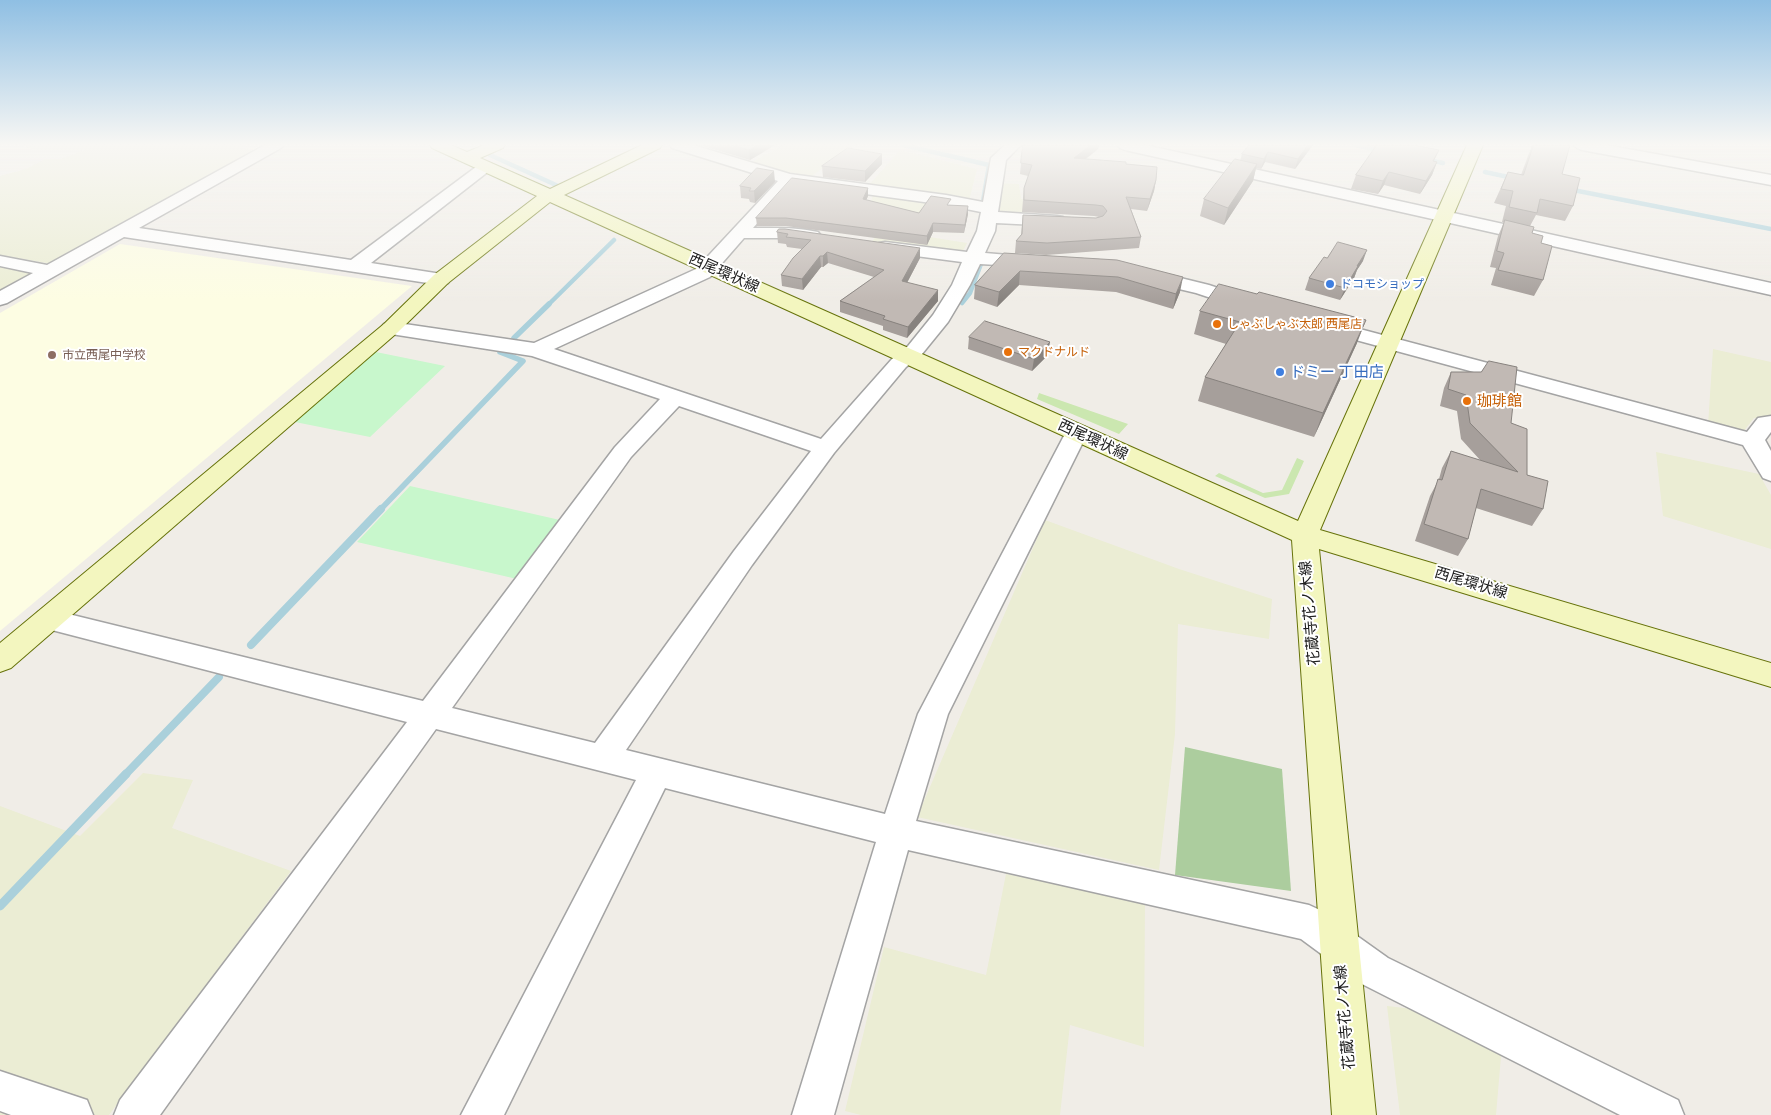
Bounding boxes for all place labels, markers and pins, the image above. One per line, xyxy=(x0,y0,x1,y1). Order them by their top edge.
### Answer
place label: ドコモショップ xyxy=(1340,277,1424,291)
marker: ドコモショップ xyxy=(1324,278,1336,290)
place label: しゃぶしゃぶ太郎 西尾店 xyxy=(1227,317,1362,331)
marker: しゃぶしゃぶ太郎 西尾店 xyxy=(1211,318,1223,330)
place label: マクドナルド xyxy=(1018,345,1090,359)
marker: マクドナルド xyxy=(1002,346,1014,358)
place label: 市立西尾中学校 xyxy=(62,348,146,362)
marker: 市立西尾中学校 xyxy=(46,349,58,361)
place label: ドミー 丁田店 xyxy=(1290,363,1384,381)
marker: ドミー 丁田店 xyxy=(1274,366,1286,378)
place label: 珈琲館 xyxy=(1477,392,1522,410)
marker: 珈琲館 xyxy=(1461,395,1473,407)

